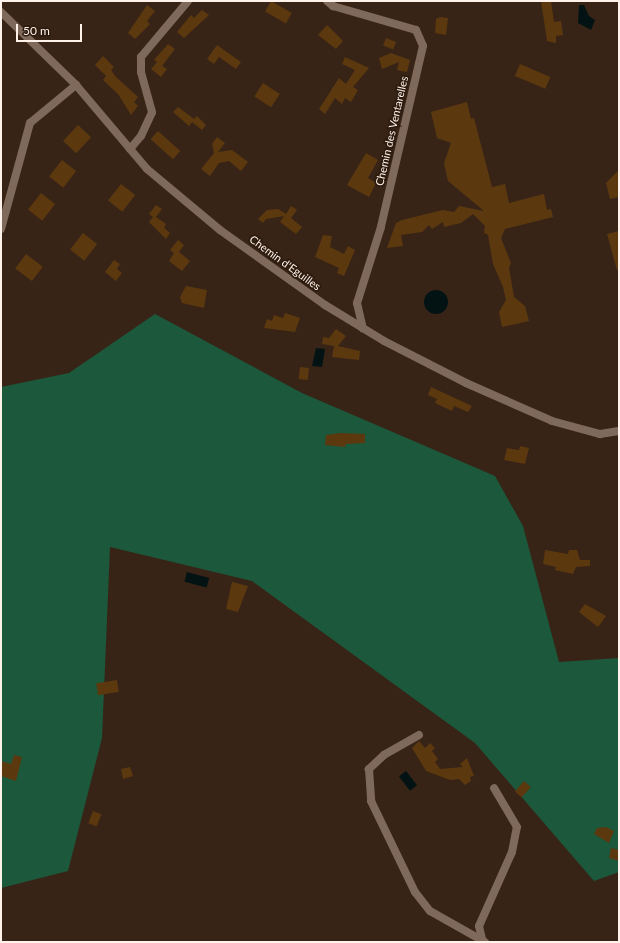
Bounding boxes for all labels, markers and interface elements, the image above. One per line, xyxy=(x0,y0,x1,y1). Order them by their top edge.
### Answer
scale bar xyxy=(18,16,84,42)
text: 50 m xyxy=(23,23,50,38)
street label: Chemin des Ventarelles xyxy=(373,75,411,187)
street label: Chemin d'Eguilles xyxy=(247,233,323,293)

